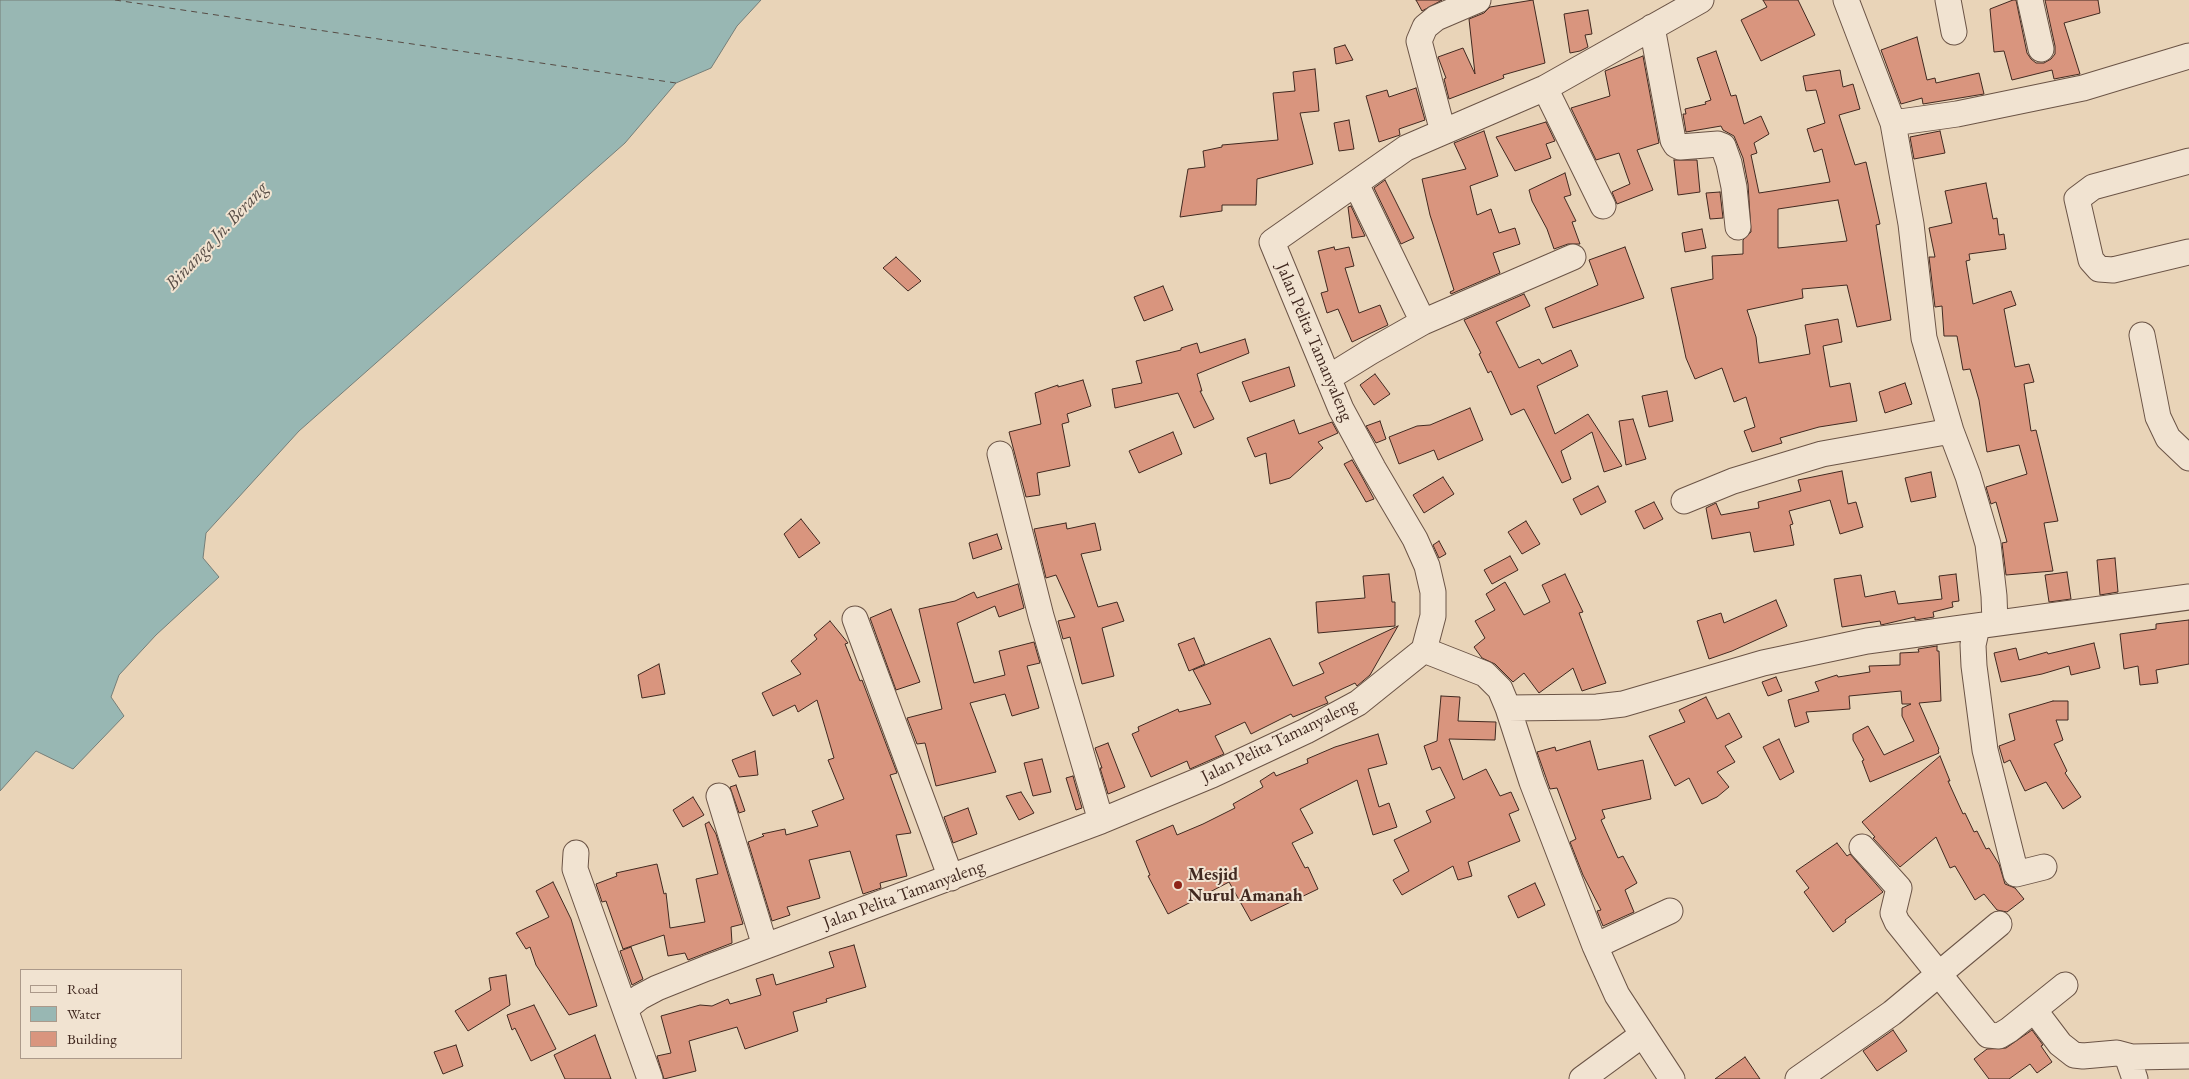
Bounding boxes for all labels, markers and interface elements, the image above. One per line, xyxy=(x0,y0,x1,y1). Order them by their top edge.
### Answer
water label: Binanga Jn. Berang xyxy=(161,177,273,295)
street label: Jalan Pelita Tamanyaleng xyxy=(1271,260,1357,424)
street label: Jalan Pelita Tamanyaleng xyxy=(1198,694,1360,788)
street label: Jalan Pelita Tamanyaleng xyxy=(820,856,988,934)
place label: Mesjid Nurul Amanah xyxy=(1188,864,1303,906)
marker: Mesjid Nurul Amanah xyxy=(1172,879,1184,891)
legend xyxy=(20,969,182,1059)
text: Road xyxy=(67,979,98,998)
text: Water xyxy=(67,1004,101,1023)
text: Building xyxy=(67,1029,117,1048)

